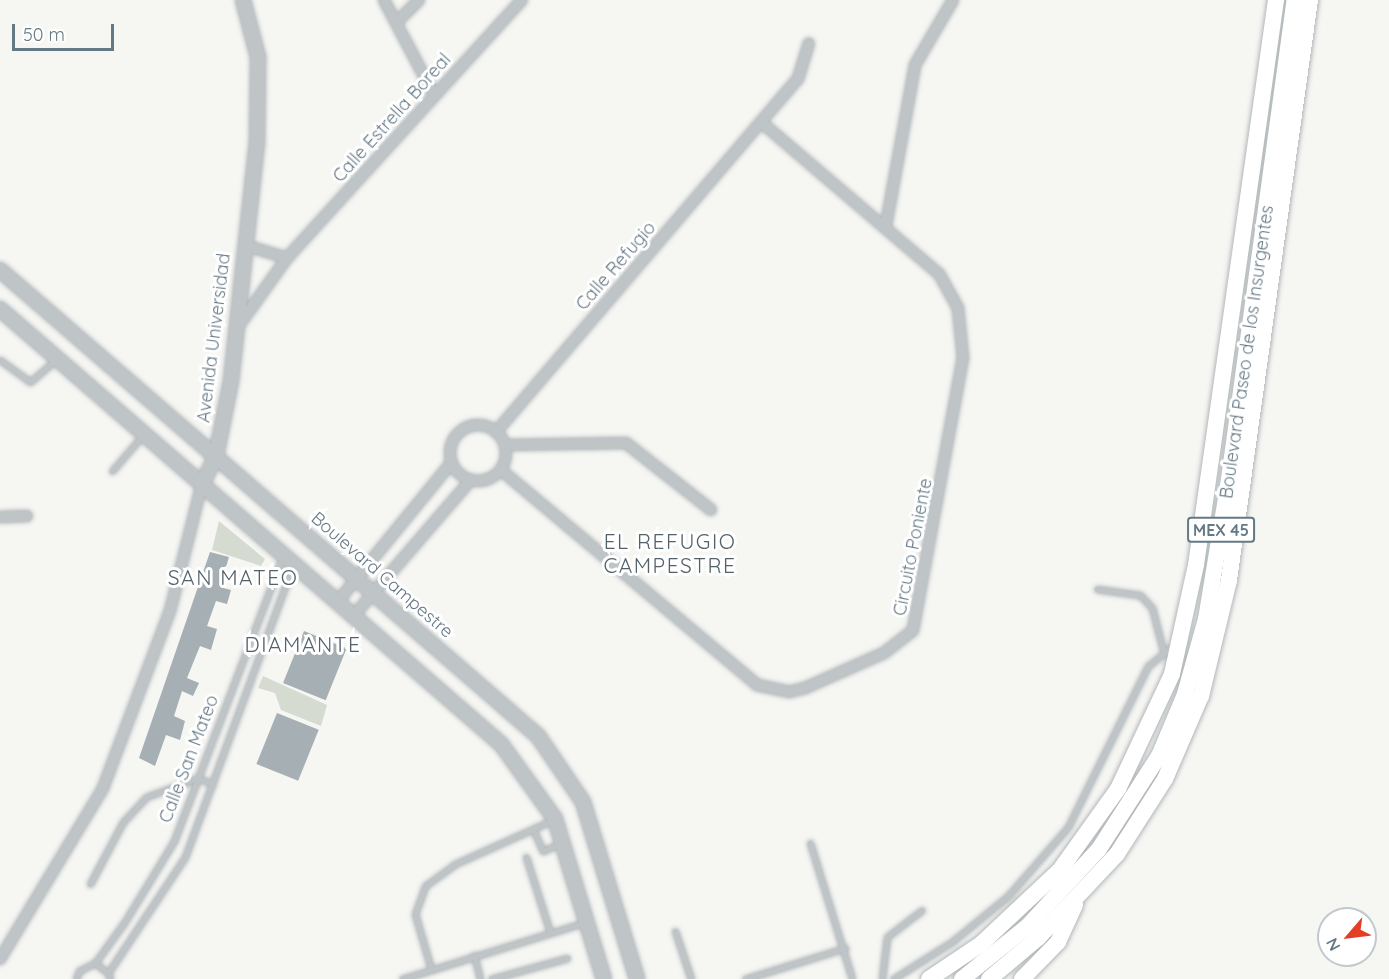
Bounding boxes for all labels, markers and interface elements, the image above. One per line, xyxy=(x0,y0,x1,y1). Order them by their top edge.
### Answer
scale bar xyxy=(15,12,117,50)
text: 50 m xyxy=(23,23,65,46)
street label: Calle Estrella Boreal xyxy=(328,49,456,187)
street label: Boulevard Paseo de los Insurgentes xyxy=(1216,204,1278,500)
street label: Calle Refugio xyxy=(572,217,660,315)
street label: Avenida Universidad xyxy=(193,252,235,424)
street label: Circuito Poniente xyxy=(889,476,937,618)
street label: Boulevard Campestre xyxy=(307,507,457,643)
road number: MEX 45 xyxy=(1186,517,1256,543)
district label: EL REFUGIO CAMPESTRE xyxy=(603,528,737,578)
district label: SAN MATEO xyxy=(168,564,298,590)
district label: DIAMANTE xyxy=(245,631,361,657)
street label: Calle San Mateo xyxy=(155,692,223,826)
north arrow xyxy=(1317,907,1377,967)
text: N xyxy=(1321,935,1344,954)

